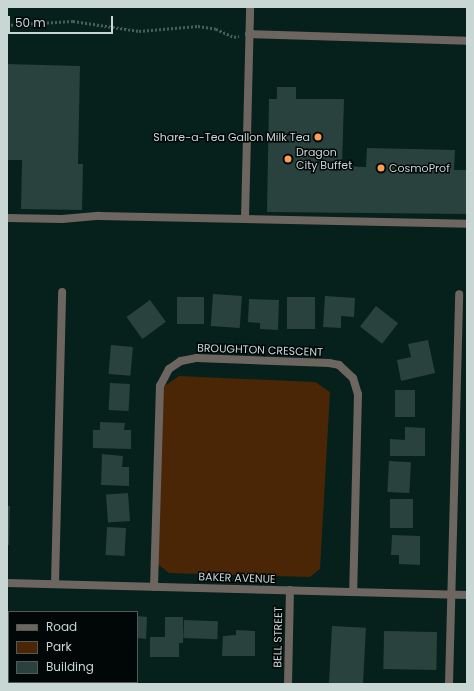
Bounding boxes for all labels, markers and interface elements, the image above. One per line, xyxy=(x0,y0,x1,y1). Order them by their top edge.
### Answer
scale bar xyxy=(10,8,115,34)
text: 50 m xyxy=(15,14,46,31)
place label: Share-a-Tea Gallon Milk Tea xyxy=(153,130,310,144)
marker: Share-a-Tea Gallon Milk Tea xyxy=(313,132,323,142)
place label: Dragon City Buffet xyxy=(296,146,352,172)
marker: Dragon City Buffet xyxy=(283,154,293,164)
place label: CosmoProf xyxy=(389,161,450,175)
marker: CosmoProf xyxy=(376,163,386,173)
street label: BROUGHTON CRESCENT xyxy=(197,341,323,359)
street label: BAKER AVENUE xyxy=(198,570,276,586)
street label: BELL STREET xyxy=(271,606,285,668)
legend xyxy=(8,611,138,683)
text: Road xyxy=(46,618,77,635)
text: Park xyxy=(46,638,72,655)
text: Building xyxy=(46,658,94,675)

